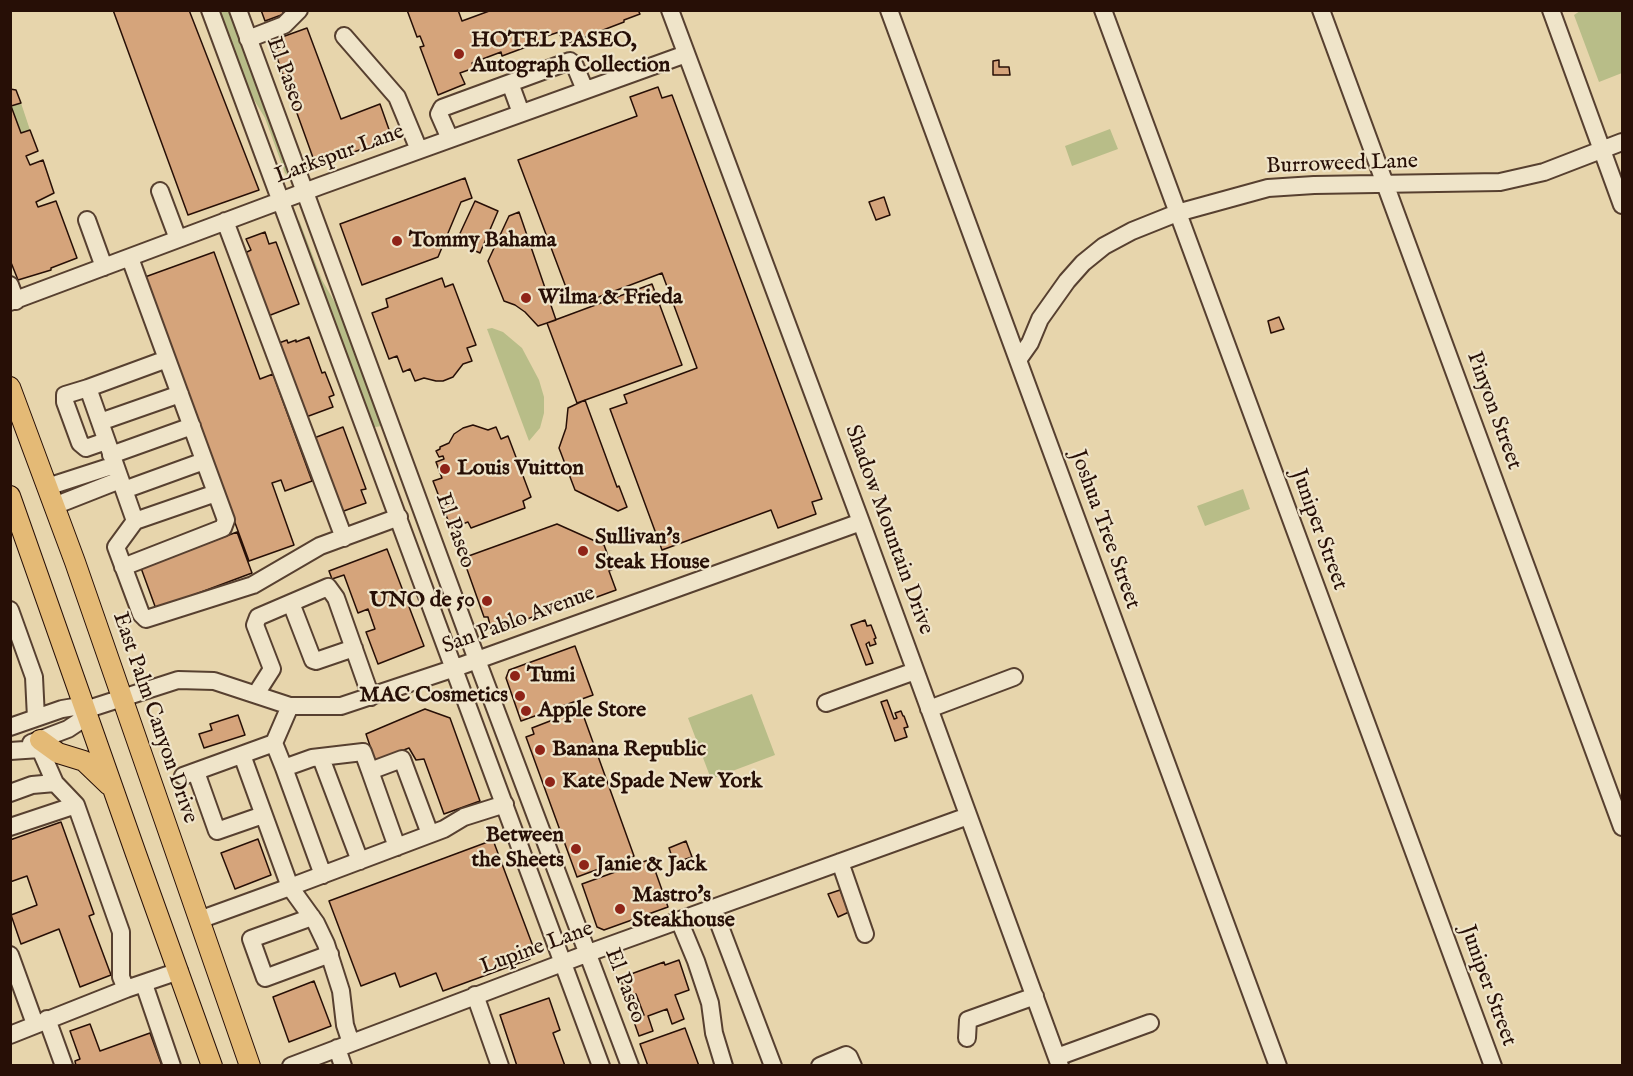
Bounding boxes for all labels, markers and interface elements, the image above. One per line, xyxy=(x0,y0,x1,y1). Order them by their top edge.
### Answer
place label: HOTEL PASEO, Autograph Collection xyxy=(471,28,670,80)
street label: El Paseo xyxy=(259,34,311,116)
marker: HOTEL PASEO, Autograph Collection xyxy=(452,47,466,61)
street label: Larkspur Lane xyxy=(272,119,408,191)
street label: Burroweed Lane xyxy=(1266,149,1418,181)
place label: Tommy Bahama xyxy=(409,228,556,254)
marker: Tommy Bahama xyxy=(390,234,404,248)
place label: Wilma & Frieda xyxy=(538,285,682,311)
marker: Wilma & Frieda xyxy=(519,291,533,305)
street label: Pinyon Street xyxy=(1459,348,1527,474)
street label: Shadow Mountain Drive xyxy=(838,422,938,638)
street label: Joshua Tree Street xyxy=(1063,447,1145,613)
place label: Louis Vuitton xyxy=(457,456,584,482)
marker: Louis Vuitton xyxy=(438,462,452,476)
street label: Juniper Street xyxy=(1284,466,1352,594)
street label: El Paseo xyxy=(428,490,480,572)
place label: Sullivan's Steak House xyxy=(595,525,710,576)
marker: Sullivan's Steak House xyxy=(576,544,590,558)
street label: San Pablo Avenue xyxy=(439,581,599,661)
place label: UNO de 50 xyxy=(369,588,475,614)
marker: UNO de 50 xyxy=(480,594,494,608)
street label: East Palm Canyon Drive xyxy=(105,609,203,827)
place label: Tumi xyxy=(527,663,575,689)
marker: Tumi xyxy=(508,669,522,683)
place label: MAC Cosmetics xyxy=(359,683,508,709)
marker: MAC Cosmetics xyxy=(513,689,527,703)
place label: Apple Store xyxy=(538,698,646,724)
marker: Apple Store xyxy=(519,704,533,718)
place label: Banana Republic xyxy=(552,737,706,763)
marker: Banana Republic xyxy=(533,743,547,757)
place label: Kate Spade New York xyxy=(562,769,762,795)
marker: Kate Spade New York xyxy=(543,775,557,789)
place label: Between the Sheets xyxy=(471,823,564,874)
marker: Between the Sheets xyxy=(569,842,583,856)
place label: Janie & Jack xyxy=(596,852,707,878)
marker: Janie & Jack xyxy=(577,858,591,872)
place label: Mastro's Steakhouse xyxy=(632,883,735,934)
marker: Mastro's Steakhouse xyxy=(613,902,627,916)
street label: Lupine Lane xyxy=(477,916,597,982)
street label: Juniper Street xyxy=(1453,922,1521,1050)
street label: El Paseo xyxy=(598,945,650,1027)

